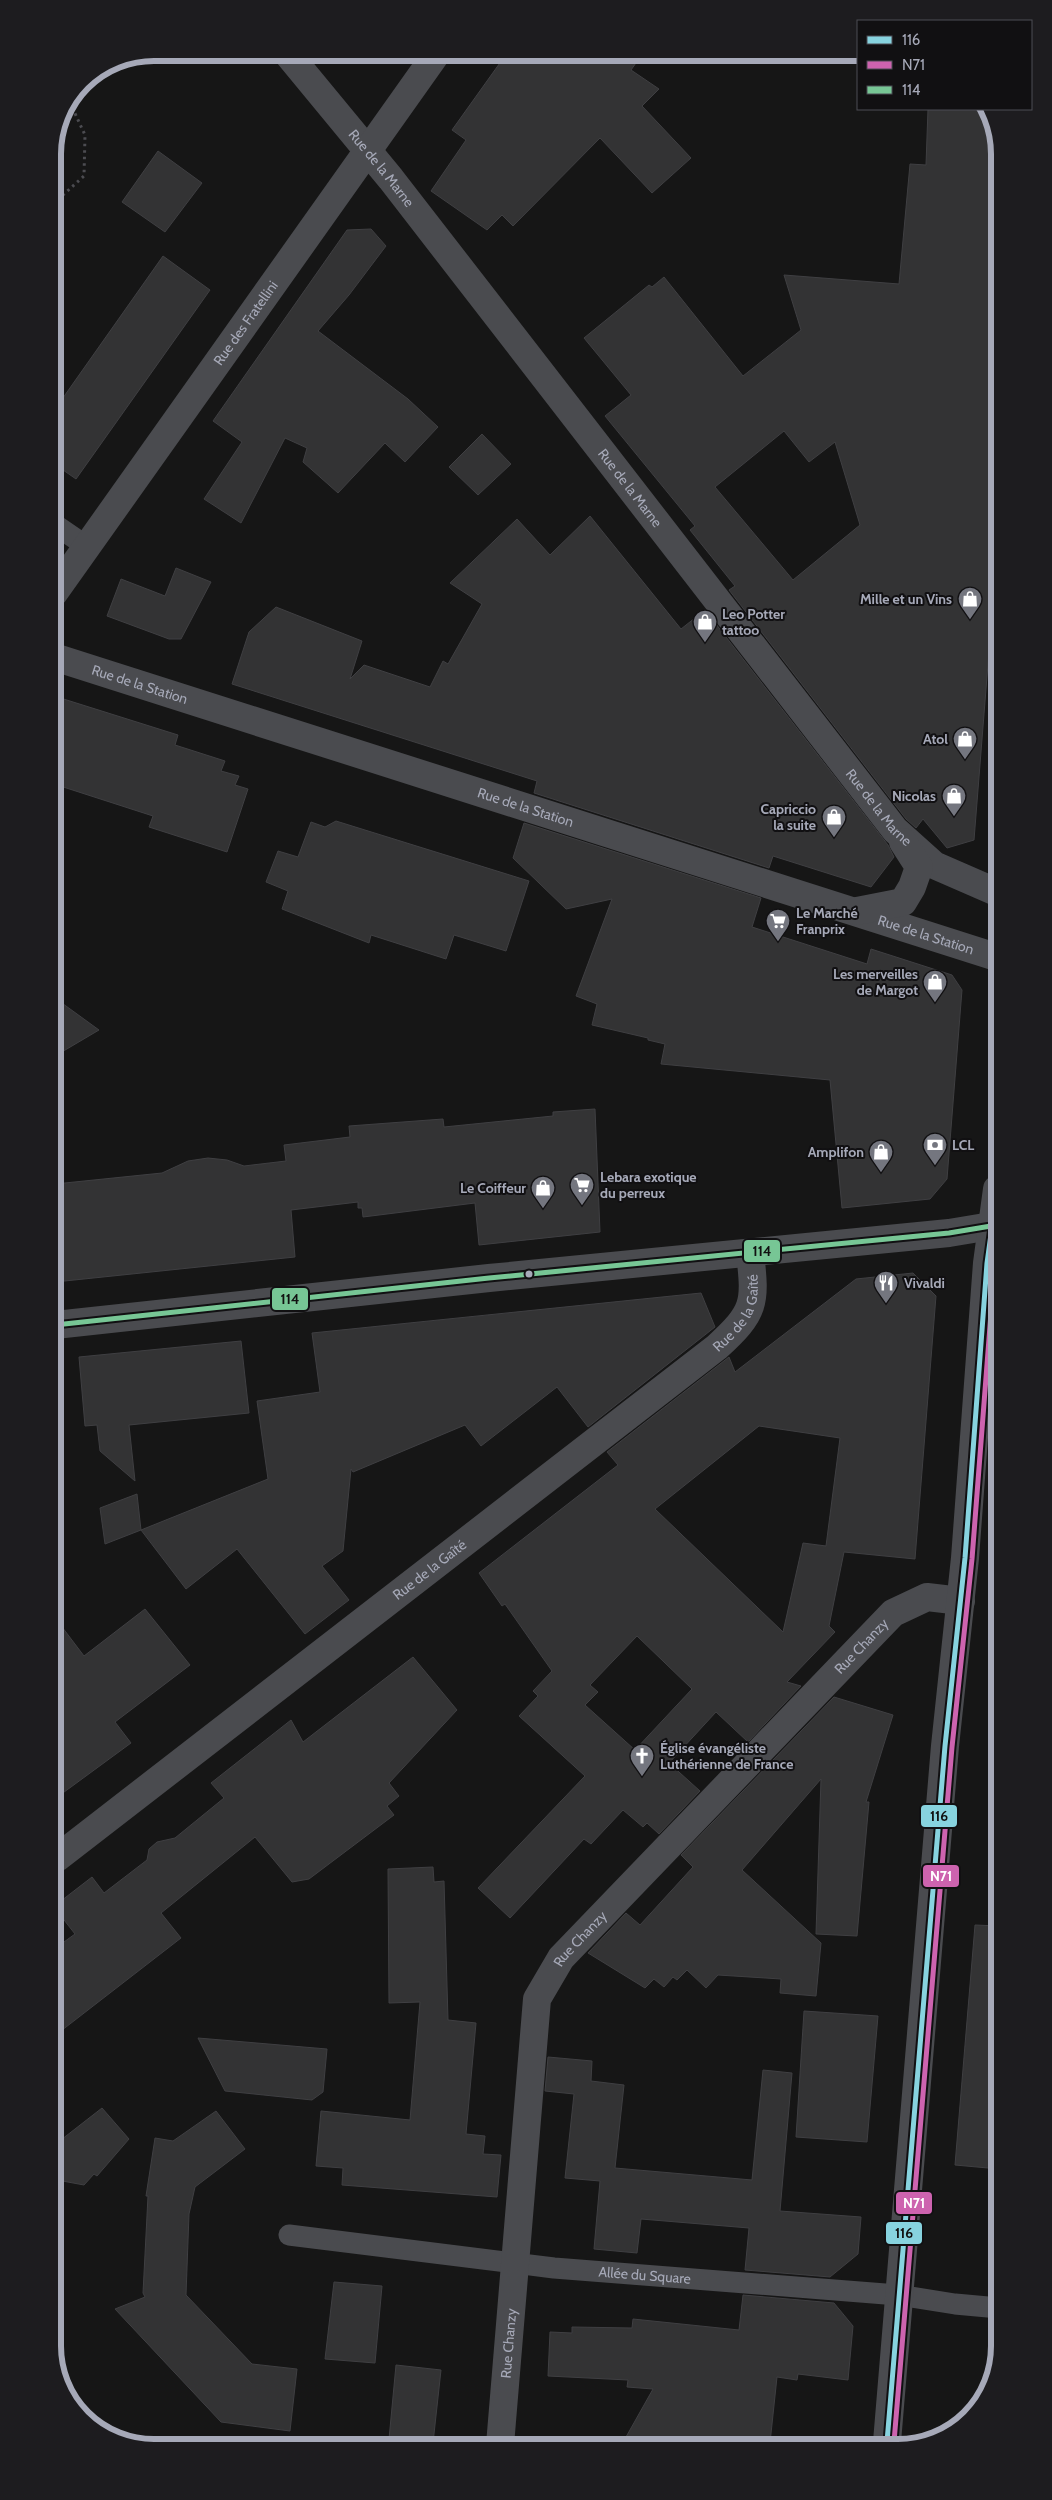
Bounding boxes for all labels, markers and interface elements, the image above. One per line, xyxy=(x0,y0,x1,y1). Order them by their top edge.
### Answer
legend xyxy=(857,20,1032,110)
text: 116 xyxy=(902,31,920,49)
text: N71 xyxy=(902,56,925,74)
text: 114 xyxy=(902,81,921,99)
street label: Rue de la Marne xyxy=(345,126,418,211)
street label: Rue des Fratellini xyxy=(209,277,282,369)
street label: Rue de la Marne xyxy=(594,445,666,531)
shop icon: Mille et un Vins xyxy=(957,586,983,620)
place label: Mille et un Vins xyxy=(860,590,952,608)
place label: Leo Potter tattoo xyxy=(722,605,785,639)
shop icon: Leo Potter tattoo xyxy=(692,609,718,643)
street label: Rue de la Station xyxy=(89,661,190,708)
shop icon: Atol xyxy=(952,726,978,760)
place label: Atol xyxy=(923,730,948,748)
street label: Rue de la Marne xyxy=(842,765,916,850)
street label: Rue de la Station xyxy=(475,783,576,831)
shop icon: Nicolas xyxy=(941,783,967,817)
place label: Nicolas xyxy=(892,787,936,805)
place label: Capriccio la suite xyxy=(760,800,816,834)
shop icon: Capriccio la suite xyxy=(821,804,847,838)
place label: Le Marché Franprix xyxy=(796,904,858,938)
supermarket icon: Le Marché Franprix xyxy=(765,908,791,942)
street label: Rue de la Station xyxy=(876,911,976,958)
place label: Les merveilles de Margot xyxy=(833,965,918,999)
shop icon: Les merveilles de Margot xyxy=(922,969,948,1003)
bank icon: LCL xyxy=(922,1132,948,1166)
place label: LCL xyxy=(952,1136,974,1154)
shop icon: Amplifon xyxy=(868,1139,894,1173)
place label: Amplifon xyxy=(808,1143,864,1161)
place label: Lebara exotique du perreux xyxy=(600,1168,697,1202)
supermarket icon: Lebara exotique du perreux xyxy=(569,1172,595,1206)
shop icon: Le Coiffeur xyxy=(530,1175,556,1209)
place label: Le Coiffeur xyxy=(460,1179,526,1197)
line badge: 114 xyxy=(743,1239,781,1263)
text: 114 xyxy=(752,1242,772,1260)
unlabelled marker xyxy=(524,1269,534,1279)
restaurant icon: Vivaldi xyxy=(873,1270,899,1304)
street label: Rue de la Gaîté xyxy=(709,1274,762,1355)
place label: Vivaldi xyxy=(904,1274,945,1292)
line badge: 114 xyxy=(271,1287,309,1311)
text: 114 xyxy=(280,1290,300,1308)
street label: Rue de la Gaîté xyxy=(389,1536,470,1604)
street label: Rue Chanzy xyxy=(830,1614,892,1678)
place label: Église évangéliste Luthérienne de France xyxy=(660,1739,793,1773)
church icon: Église évangéliste Luthérienne de France xyxy=(629,1743,655,1777)
line badge: 116 xyxy=(920,1804,958,1828)
text: 116 xyxy=(930,1807,948,1825)
line badge: N71 xyxy=(922,1864,960,1888)
text: N71 xyxy=(930,1867,952,1885)
street label: Rue Chanzy xyxy=(549,1907,611,1970)
line badge: N71 xyxy=(895,2191,933,2215)
text: N71 xyxy=(903,2194,925,2212)
line badge: 116 xyxy=(885,2221,923,2245)
text: 116 xyxy=(895,2224,913,2242)
street label: Allée du Square xyxy=(598,2263,691,2288)
street label: Rue Chanzy xyxy=(497,2308,520,2379)

